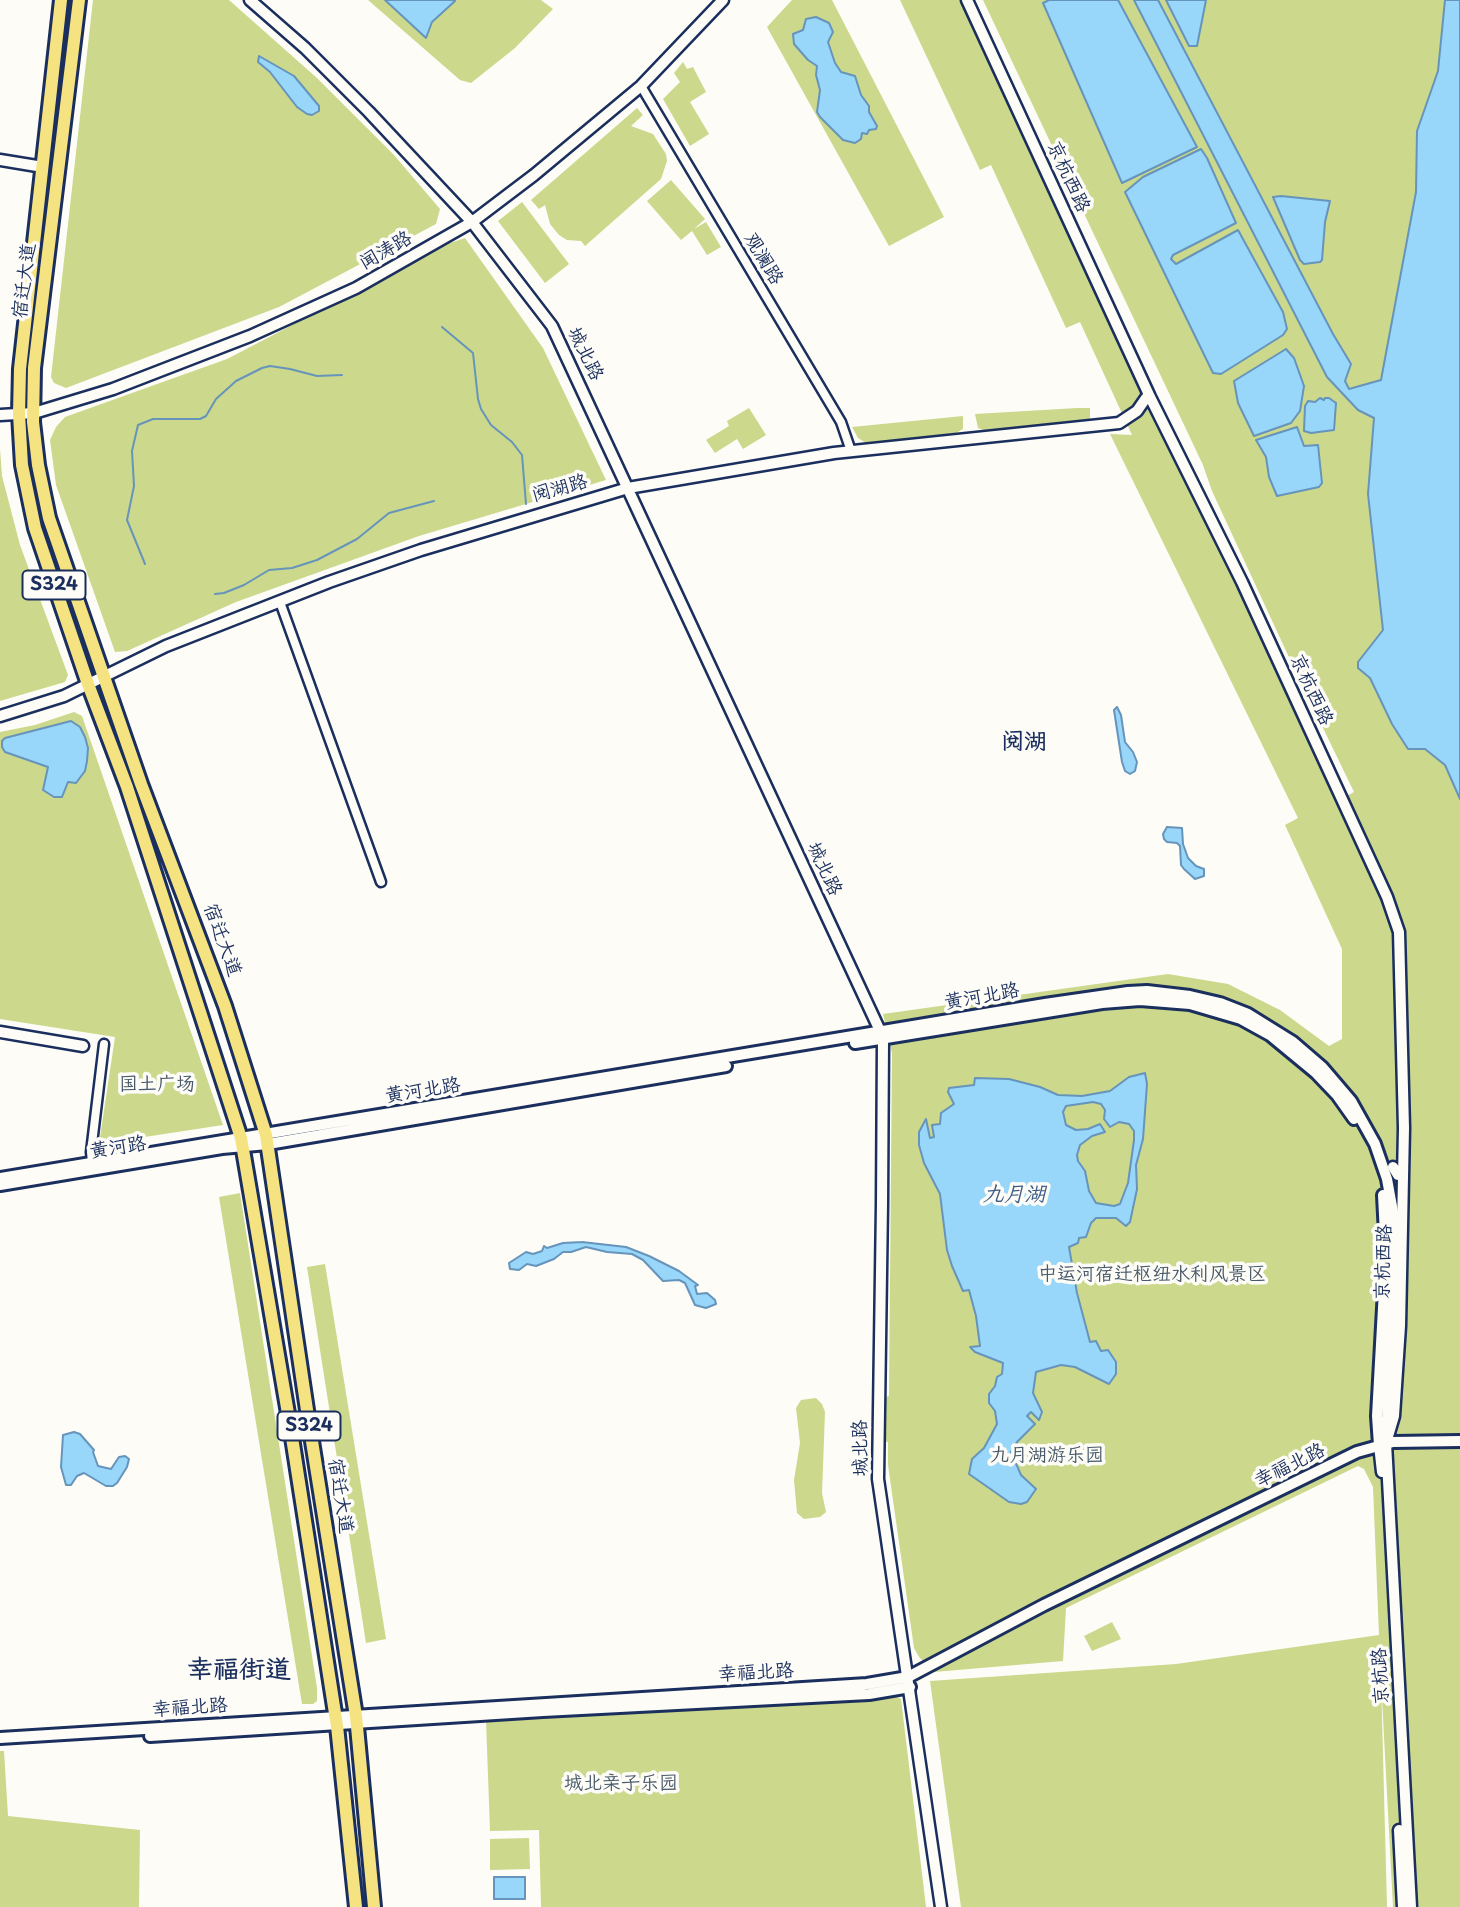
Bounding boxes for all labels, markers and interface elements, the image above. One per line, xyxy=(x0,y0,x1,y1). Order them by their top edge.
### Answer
street label: 京杭西路 xyxy=(1042,138,1094,216)
street label: 闻涛路 xyxy=(356,227,416,275)
street label: 观澜路 xyxy=(739,229,787,289)
street label: 宿迁大道 xyxy=(9,242,41,320)
street label: 城北路 xyxy=(562,323,608,385)
street label: 阅湖路 xyxy=(529,470,591,508)
road number: S324 xyxy=(22,570,86,600)
street label: 京杭西路 xyxy=(1285,651,1337,729)
district label: 阅湖 xyxy=(1001,729,1047,757)
street label: 城北路 xyxy=(802,838,846,900)
street label: 宿迁大道 xyxy=(198,900,246,980)
street label: 黄河北路 xyxy=(943,979,1021,1015)
park label: 国土广场 xyxy=(119,1074,195,1096)
street label: 黄河北路 xyxy=(384,1074,462,1108)
street label: 黄河路 xyxy=(88,1132,148,1164)
water label: 九月湖 xyxy=(983,1182,1045,1208)
street label: 京杭西路 xyxy=(1371,1224,1397,1300)
park label: 中运河宿迁枢纽水利风景区 xyxy=(1038,1264,1266,1286)
road number: S324 xyxy=(278,1412,340,1441)
street label: 城北路 xyxy=(849,1419,873,1477)
street label: 幸福北路 xyxy=(1251,1439,1329,1493)
park label: 九月湖游乐园 xyxy=(990,1445,1104,1467)
street label: 宿迁大道 xyxy=(323,1457,357,1535)
street label: 京杭路 xyxy=(1368,1647,1394,1705)
district label: 幸福街道 xyxy=(187,1655,291,1687)
street label: 幸福北路 xyxy=(717,1660,795,1686)
street label: 幸福北路 xyxy=(151,1694,229,1722)
park label: 城北亲子乐园 xyxy=(564,1773,678,1795)

